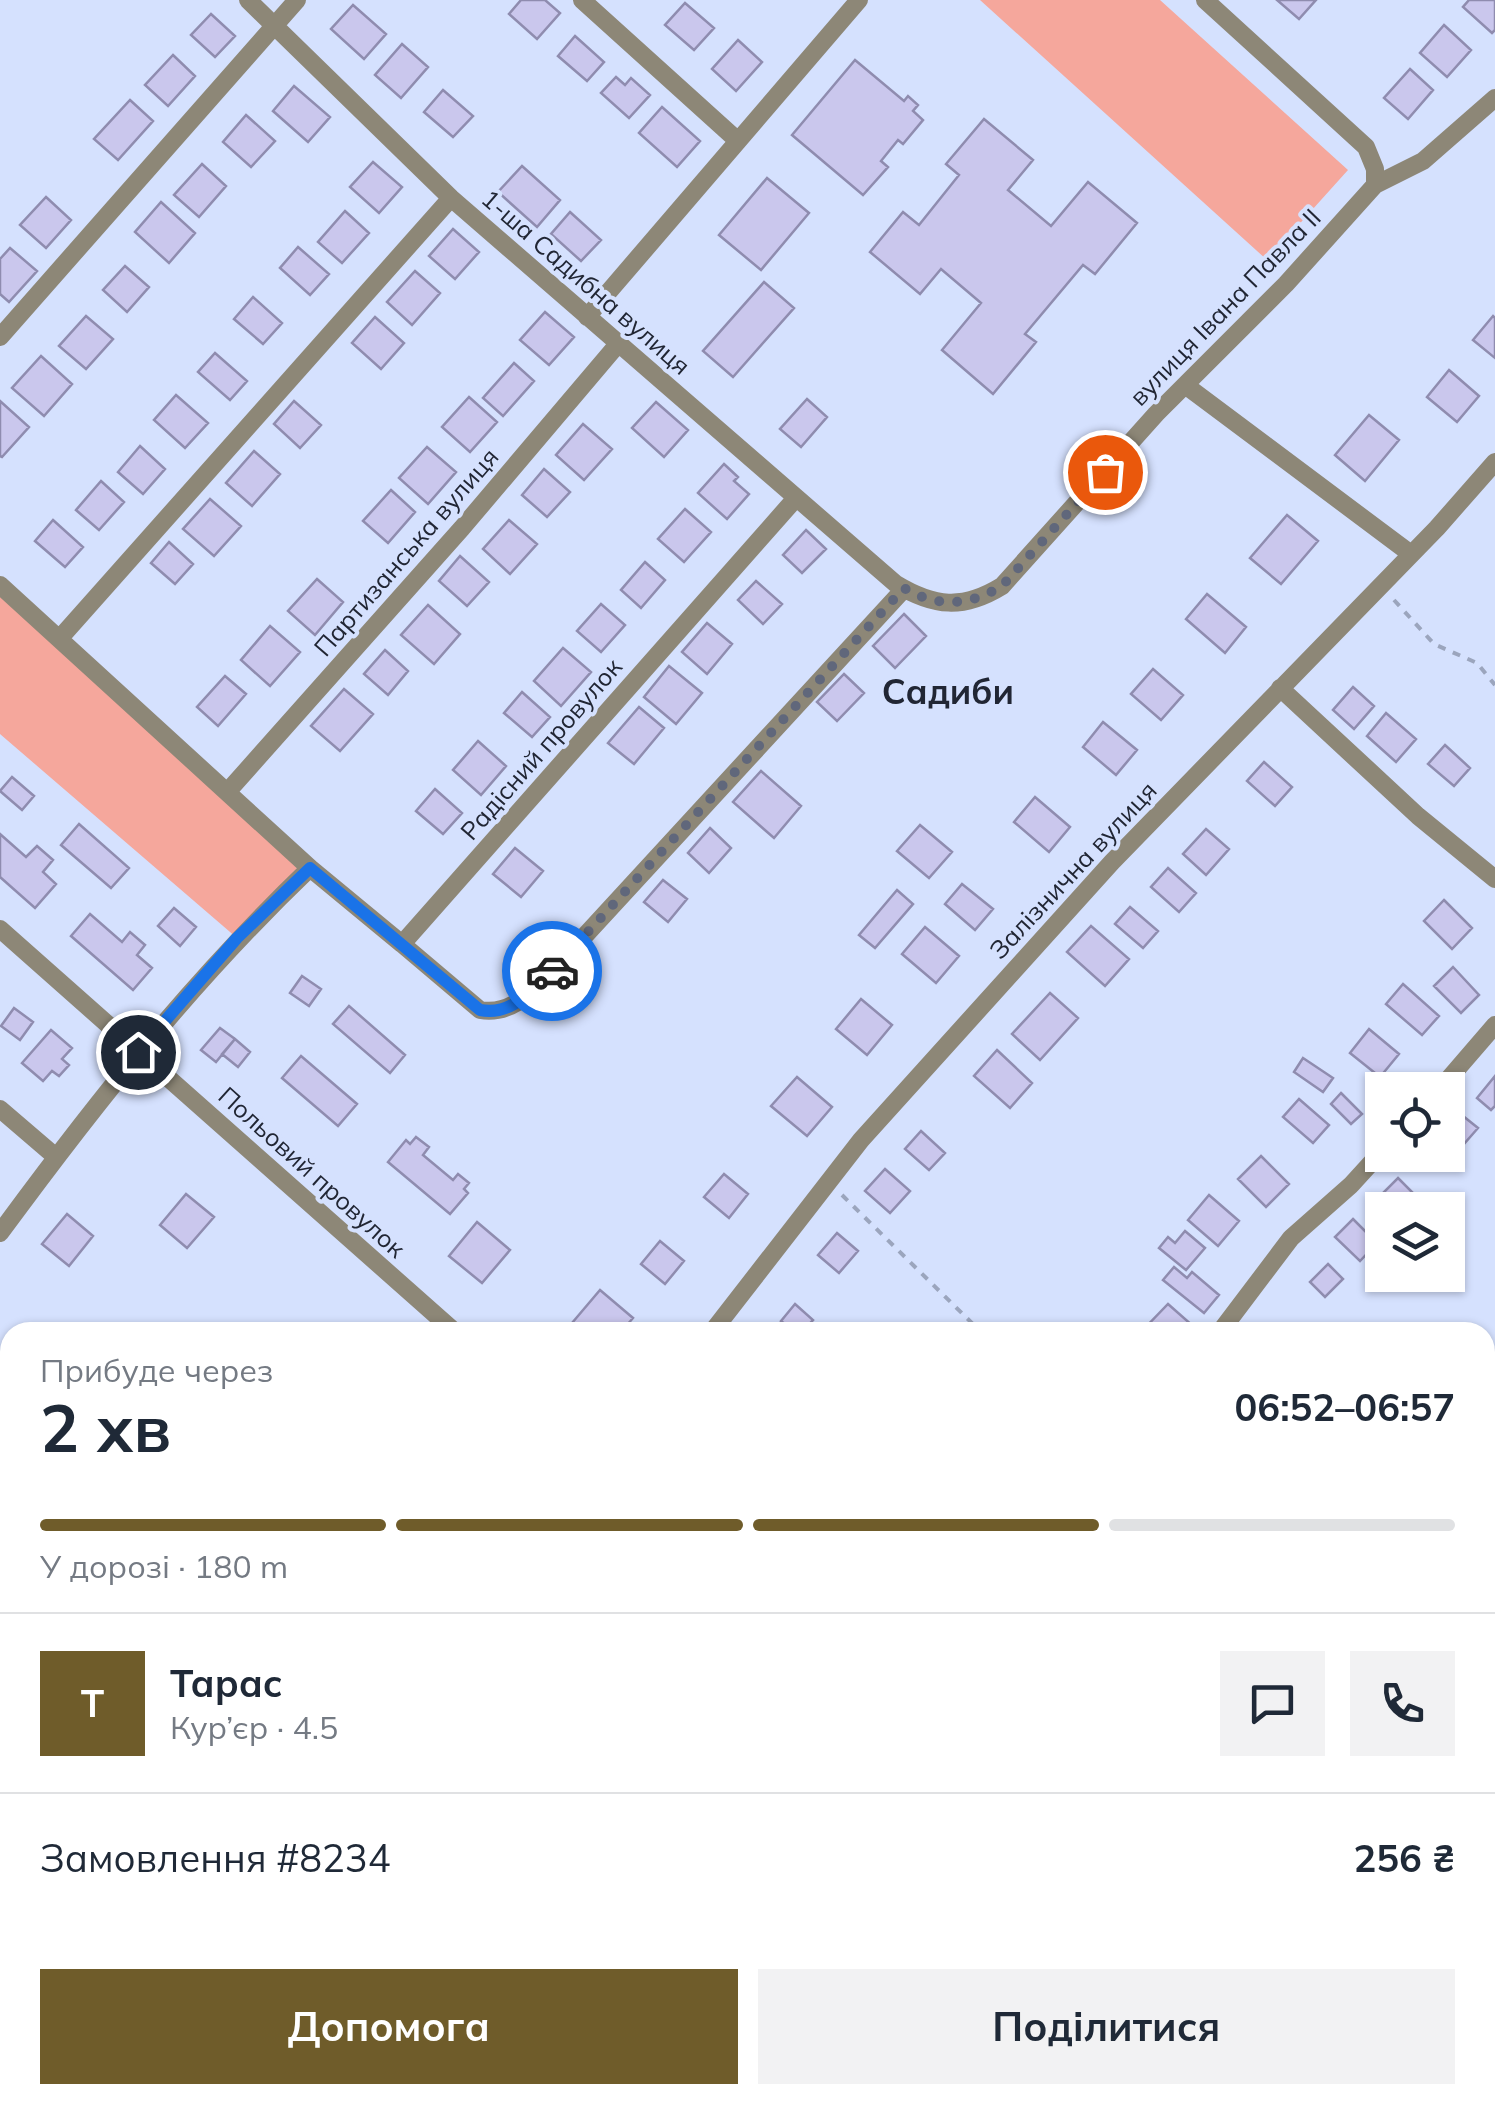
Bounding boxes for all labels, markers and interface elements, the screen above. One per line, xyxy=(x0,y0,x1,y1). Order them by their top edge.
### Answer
street label: 1-ша Садибна вулиця xyxy=(476,182,697,381)
street label: вулиця Івана Павла II xyxy=(1123,202,1327,412)
pin xyxy=(1063,430,1148,515)
street label: Партизанська вулиця xyxy=(307,441,504,662)
icon: bag xyxy=(1078,445,1133,500)
street label: Радісний провулок xyxy=(453,651,628,846)
district label: Садиби xyxy=(882,669,1014,713)
street label: Залізнична вулиця xyxy=(983,775,1163,965)
courier xyxy=(502,921,602,1021)
icon: car xyxy=(525,944,580,999)
pin xyxy=(96,1010,181,1095)
icon: home xyxy=(111,1025,166,1080)
map controls xyxy=(1365,1072,1465,1292)
button: locate xyxy=(1365,1072,1465,1172)
street label: Польовий провулок xyxy=(213,1080,413,1264)
button: layers xyxy=(1365,1192,1465,1292)
text: Прибуде через xyxy=(40,1350,273,1390)
text: 06:52–06:57 xyxy=(1235,1383,1455,1431)
text: 2 хв xyxy=(40,1387,171,1468)
text: У дорозі · 180 m xyxy=(40,1546,288,1586)
button: chat xyxy=(1220,1651,1325,1756)
button: phone xyxy=(1350,1651,1455,1756)
text: Тарас xyxy=(170,1659,283,1707)
text: Т xyxy=(81,1679,104,1727)
text: Кур’єр · 4.5 xyxy=(170,1707,338,1747)
text: Замовлення #8234 xyxy=(40,1834,390,1882)
text: 256 ₴ xyxy=(1353,1834,1455,1882)
button: Допомога xyxy=(40,1969,738,2084)
button: Поділитися xyxy=(758,1969,1455,2084)

